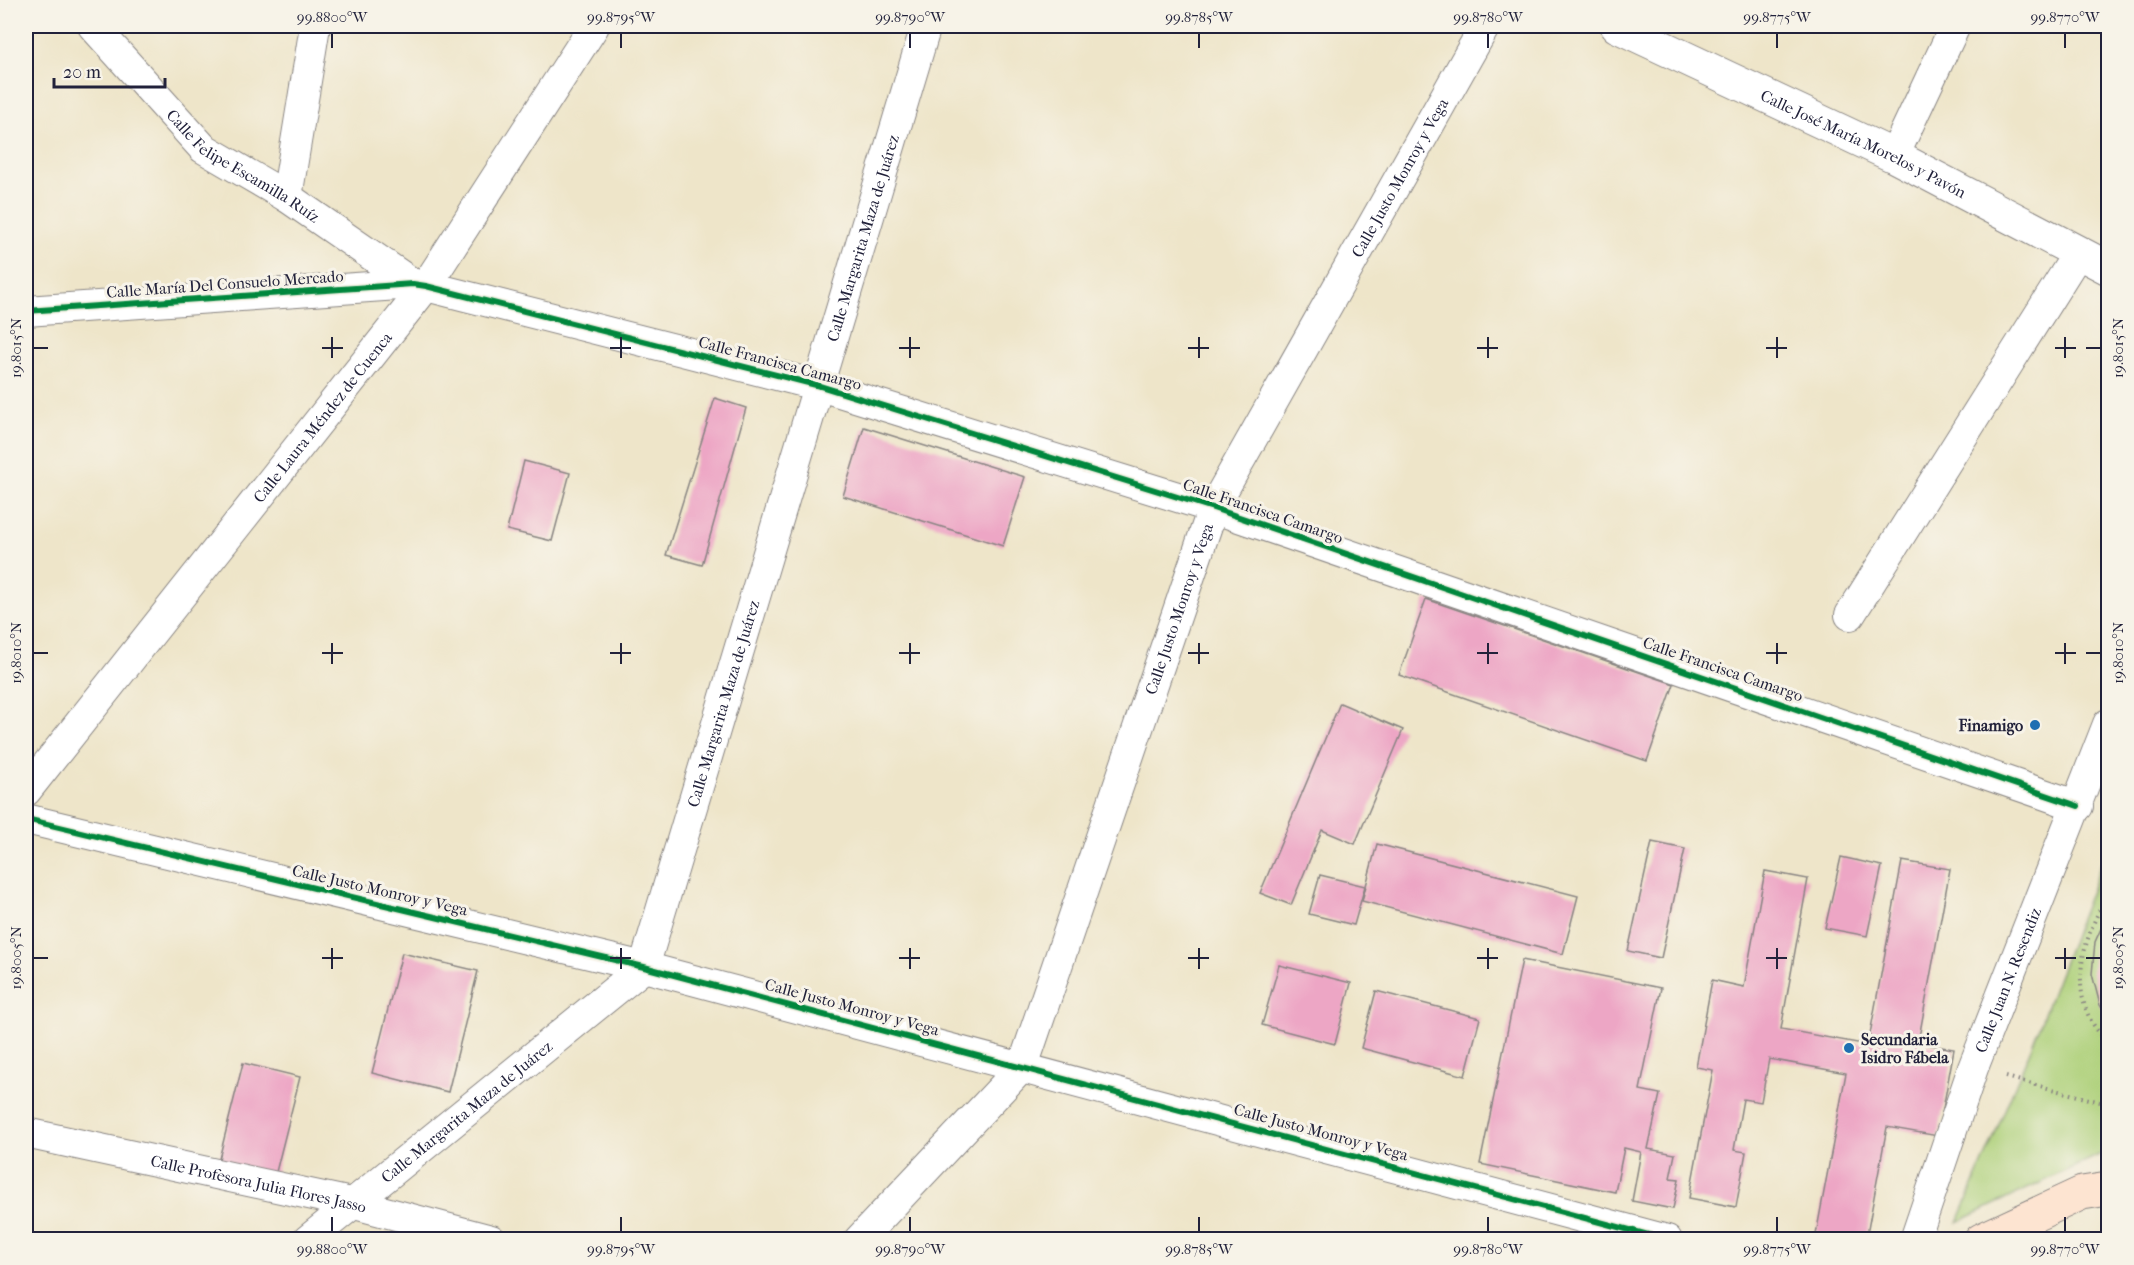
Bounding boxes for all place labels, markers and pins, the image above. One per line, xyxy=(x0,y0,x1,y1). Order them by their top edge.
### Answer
place label: Finamigo xyxy=(1957,716,2023,736)
marker: Finamigo xyxy=(2028,718,2042,732)
place label: Secundaria Isidro Fábela xyxy=(1861,1030,1949,1067)
marker: Secundaria Isidro Fábela xyxy=(1842,1041,1856,1055)

